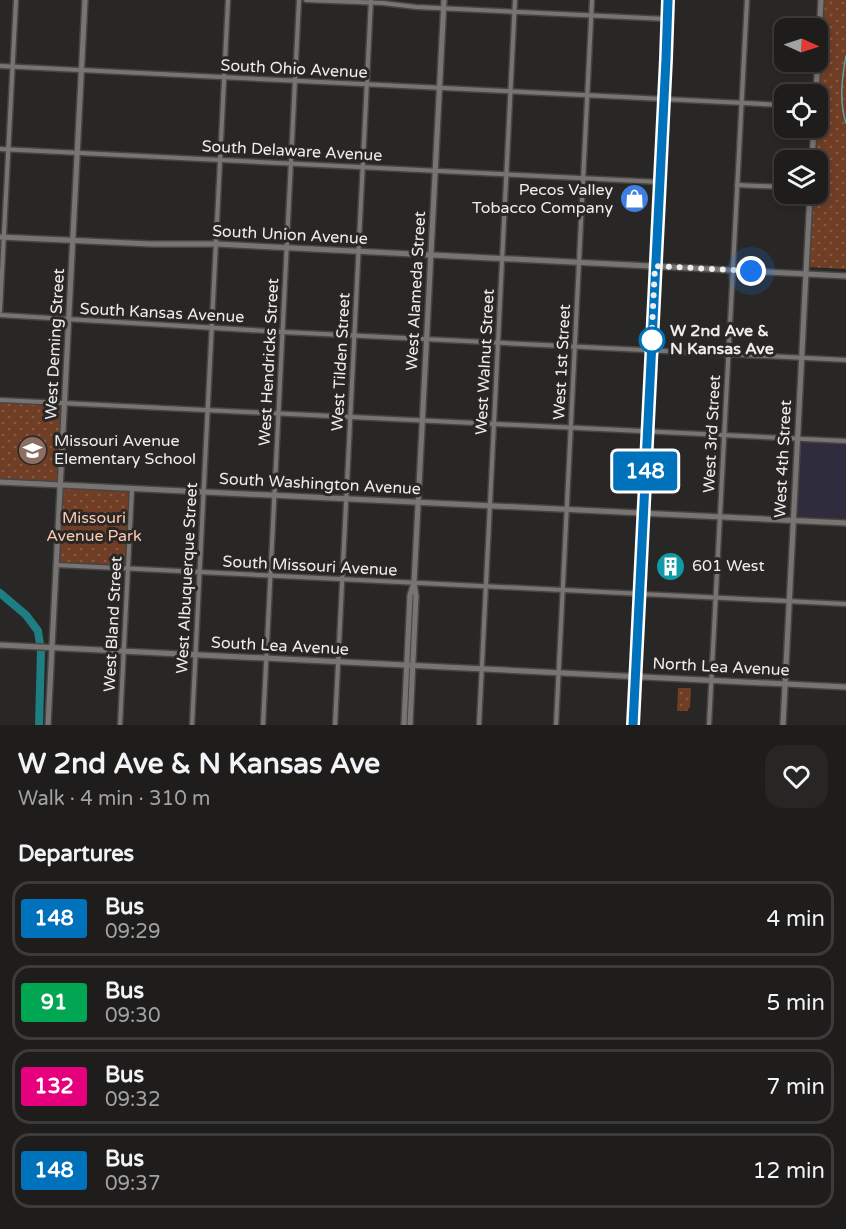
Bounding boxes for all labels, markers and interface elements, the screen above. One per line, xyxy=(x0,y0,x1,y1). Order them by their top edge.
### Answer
north arrow xyxy=(774,18,828,72)
map controls xyxy=(774,18,828,204)
street label: South Ohio Avenue xyxy=(220,55,368,83)
button: locate xyxy=(774,84,828,138)
street label: South Delaware Avenue xyxy=(201,136,383,166)
button: layers xyxy=(774,150,828,204)
place label: Pecos Valley Tobacco Company xyxy=(472,180,613,218)
shop icon: Pecos Valley Tobacco Company xyxy=(618,183,650,215)
street label: West Alameda Street xyxy=(402,211,430,371)
street label: South Union Avenue xyxy=(212,221,368,249)
your location xyxy=(736,256,766,286)
street label: West Deming Street xyxy=(41,268,69,420)
street label: West Hendricks Street xyxy=(255,278,283,446)
street label: West Walnut Street xyxy=(471,288,499,436)
street label: West Tilden Street xyxy=(327,292,355,432)
street label: South Kansas Avenue xyxy=(79,299,245,327)
street label: West 1st Street xyxy=(549,304,575,420)
place label: W 2nd Ave & N Kansas Ave xyxy=(670,321,774,359)
marker: W 2nd Ave & N Kansas Ave xyxy=(639,327,665,353)
street label: West 3rd Street xyxy=(699,374,725,494)
street label: West 4th Street xyxy=(770,399,796,519)
place label: Missouri Avenue Elementary School xyxy=(54,431,196,469)
school or university icon: Missouri Avenue Elementary School xyxy=(17,434,49,466)
line badge: 148 xyxy=(610,452,680,490)
text: 148 xyxy=(625,459,665,484)
street label: South Washington Avenue xyxy=(219,469,421,499)
street label: West Albuquerque Street xyxy=(172,482,202,674)
park label: Missouri Avenue Park xyxy=(46,508,142,546)
building icon: 601 West xyxy=(655,550,687,582)
street label: South Missouri Avenue xyxy=(222,551,398,581)
street label: West Bland Street xyxy=(99,556,127,692)
place label: 601 West xyxy=(692,556,765,576)
street label: South Lea Avenue xyxy=(211,632,349,660)
street label: North Lea Avenue xyxy=(652,653,790,681)
button: heart xyxy=(765,745,828,808)
text: W 2nd Ave & N Kansas Ave xyxy=(18,747,380,781)
text: Walk · 4 min · 310 m xyxy=(18,787,210,811)
text: Departures xyxy=(18,841,134,867)
text: Bus xyxy=(105,894,144,920)
text: 148 xyxy=(34,906,74,931)
text: 4 min xyxy=(766,906,825,932)
text: 09:29 xyxy=(105,920,160,944)
text: Bus xyxy=(105,978,144,1004)
text: 91 xyxy=(41,990,67,1015)
text: 5 min xyxy=(766,990,825,1016)
text: 09:30 xyxy=(105,1004,160,1028)
text: Bus xyxy=(105,1062,144,1088)
text: 132 xyxy=(34,1074,74,1099)
text: 7 min xyxy=(766,1074,825,1100)
text: 09:32 xyxy=(105,1088,160,1112)
text: Bus xyxy=(105,1146,144,1172)
text: 148 xyxy=(34,1158,74,1183)
text: 12 min xyxy=(753,1158,825,1184)
text: 09:37 xyxy=(105,1172,160,1196)

